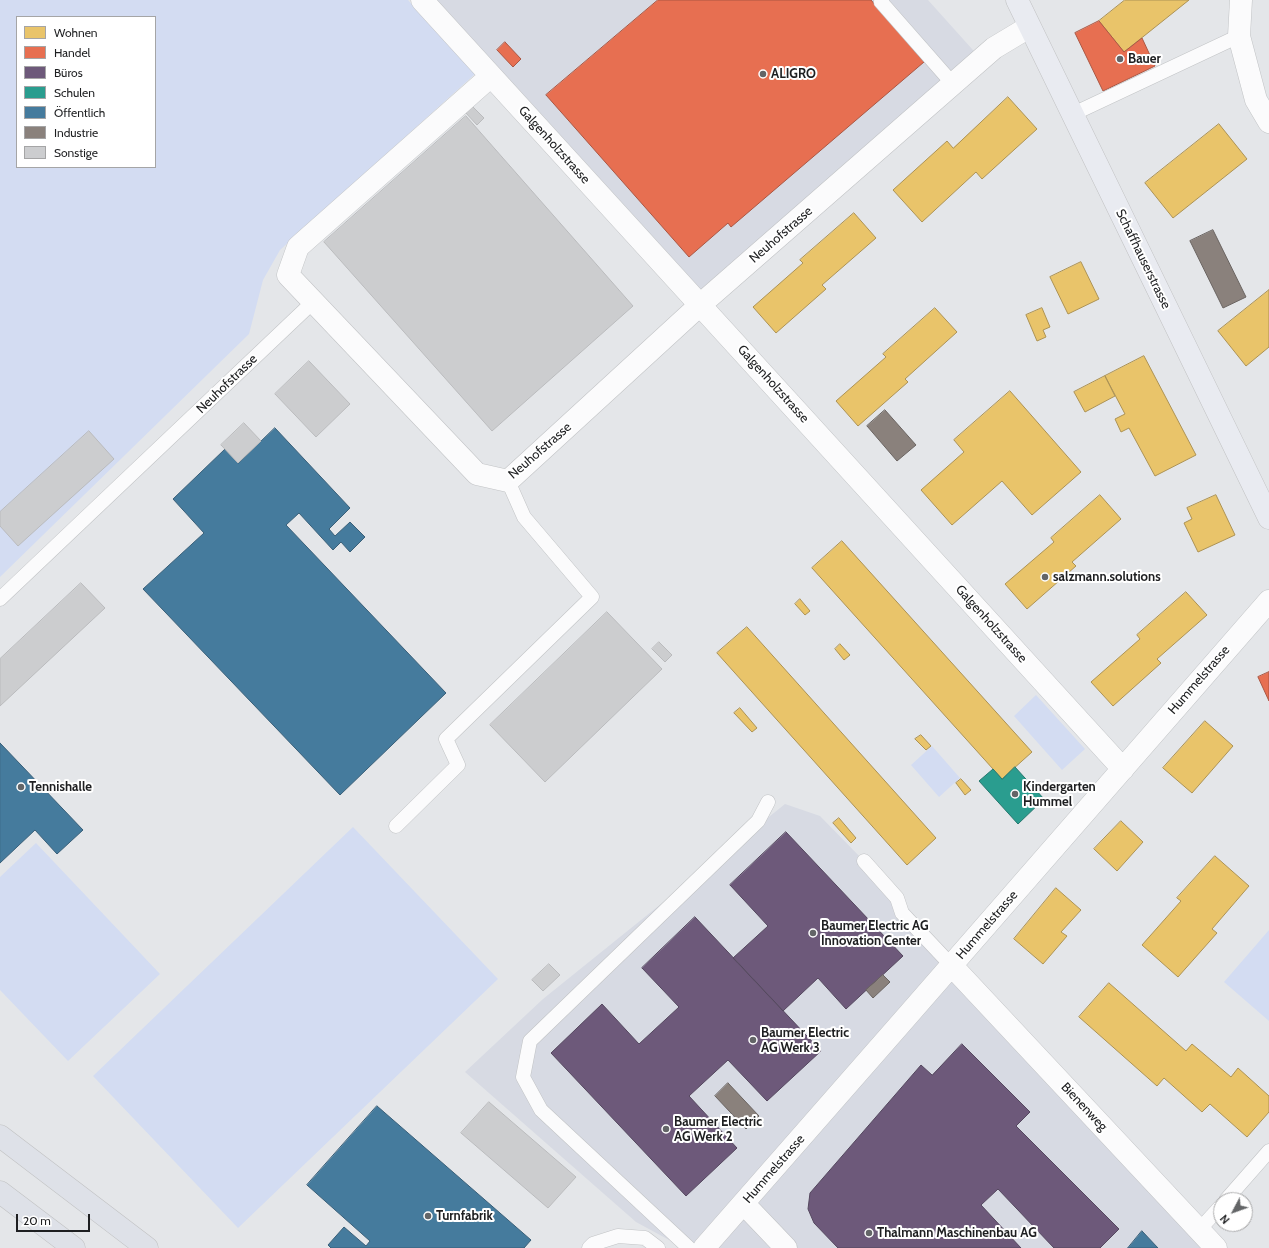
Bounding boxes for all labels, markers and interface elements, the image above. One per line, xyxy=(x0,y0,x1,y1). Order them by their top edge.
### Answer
legend xyxy=(16,16,156,168)
text: Wohnen xyxy=(54,25,98,40)
text: Handel xyxy=(54,45,90,60)
place label: Bauer xyxy=(1128,51,1161,67)
marker: Bauer xyxy=(1115,54,1125,64)
text: Büros xyxy=(54,65,83,80)
place label: ALIGRO xyxy=(771,66,816,82)
marker: ALIGRO xyxy=(758,69,768,79)
text: Schulen xyxy=(54,85,95,100)
street label: Galgenholzstrasse xyxy=(515,103,593,187)
text: Öffentlich xyxy=(54,105,105,120)
text: Industrie xyxy=(54,125,98,140)
text: Sonstige xyxy=(54,145,98,160)
street label: Neuhofstrasse xyxy=(746,203,816,267)
street label: Schaffhauserstrasse xyxy=(1112,207,1174,311)
street label: Galgenholzstrasse xyxy=(734,342,812,426)
street label: Neuhofstrasse xyxy=(193,351,261,417)
street label: Neuhofstrasse xyxy=(505,419,575,483)
place label: salzmann.solutions xyxy=(1053,569,1161,585)
marker: salzmann.solutions xyxy=(1040,572,1050,582)
street label: Galgenholzstrasse xyxy=(952,582,1030,666)
street label: Hummelstrasse xyxy=(1165,643,1233,717)
place label: Tennishalle xyxy=(29,779,92,795)
place label: Kindergarten Hummel xyxy=(1023,779,1096,810)
marker: Tennishalle xyxy=(16,782,26,792)
marker: Kindergarten Hummel xyxy=(1010,789,1020,799)
street label: Hummelstrasse xyxy=(953,888,1021,962)
place label: Baumer Electric AG Innovation Center xyxy=(821,918,929,949)
marker: Baumer Electric AG Innovation Center xyxy=(808,928,818,938)
place label: Baumer Electric AG Werk 3 xyxy=(761,1025,849,1056)
marker: Baumer Electric AG Werk 3 xyxy=(748,1035,758,1045)
street label: Bienenweg xyxy=(1058,1079,1110,1135)
place label: Baumer Electric AG Werk 2 xyxy=(674,1114,762,1145)
marker: Baumer Electric AG Werk 2 xyxy=(661,1124,671,1134)
street label: Hummelstrasse xyxy=(740,1132,808,1206)
north arrow xyxy=(1213,1192,1253,1232)
scale bar xyxy=(18,1206,92,1232)
place label: Turnfabrik xyxy=(436,1208,493,1224)
marker: Turnfabrik xyxy=(423,1211,433,1221)
text: N xyxy=(1217,1212,1233,1227)
text: 20 m xyxy=(23,1213,51,1228)
place label: Thalmann Maschinenbau AG xyxy=(877,1225,1037,1241)
marker: Thalmann Maschinenbau AG xyxy=(864,1228,874,1238)

